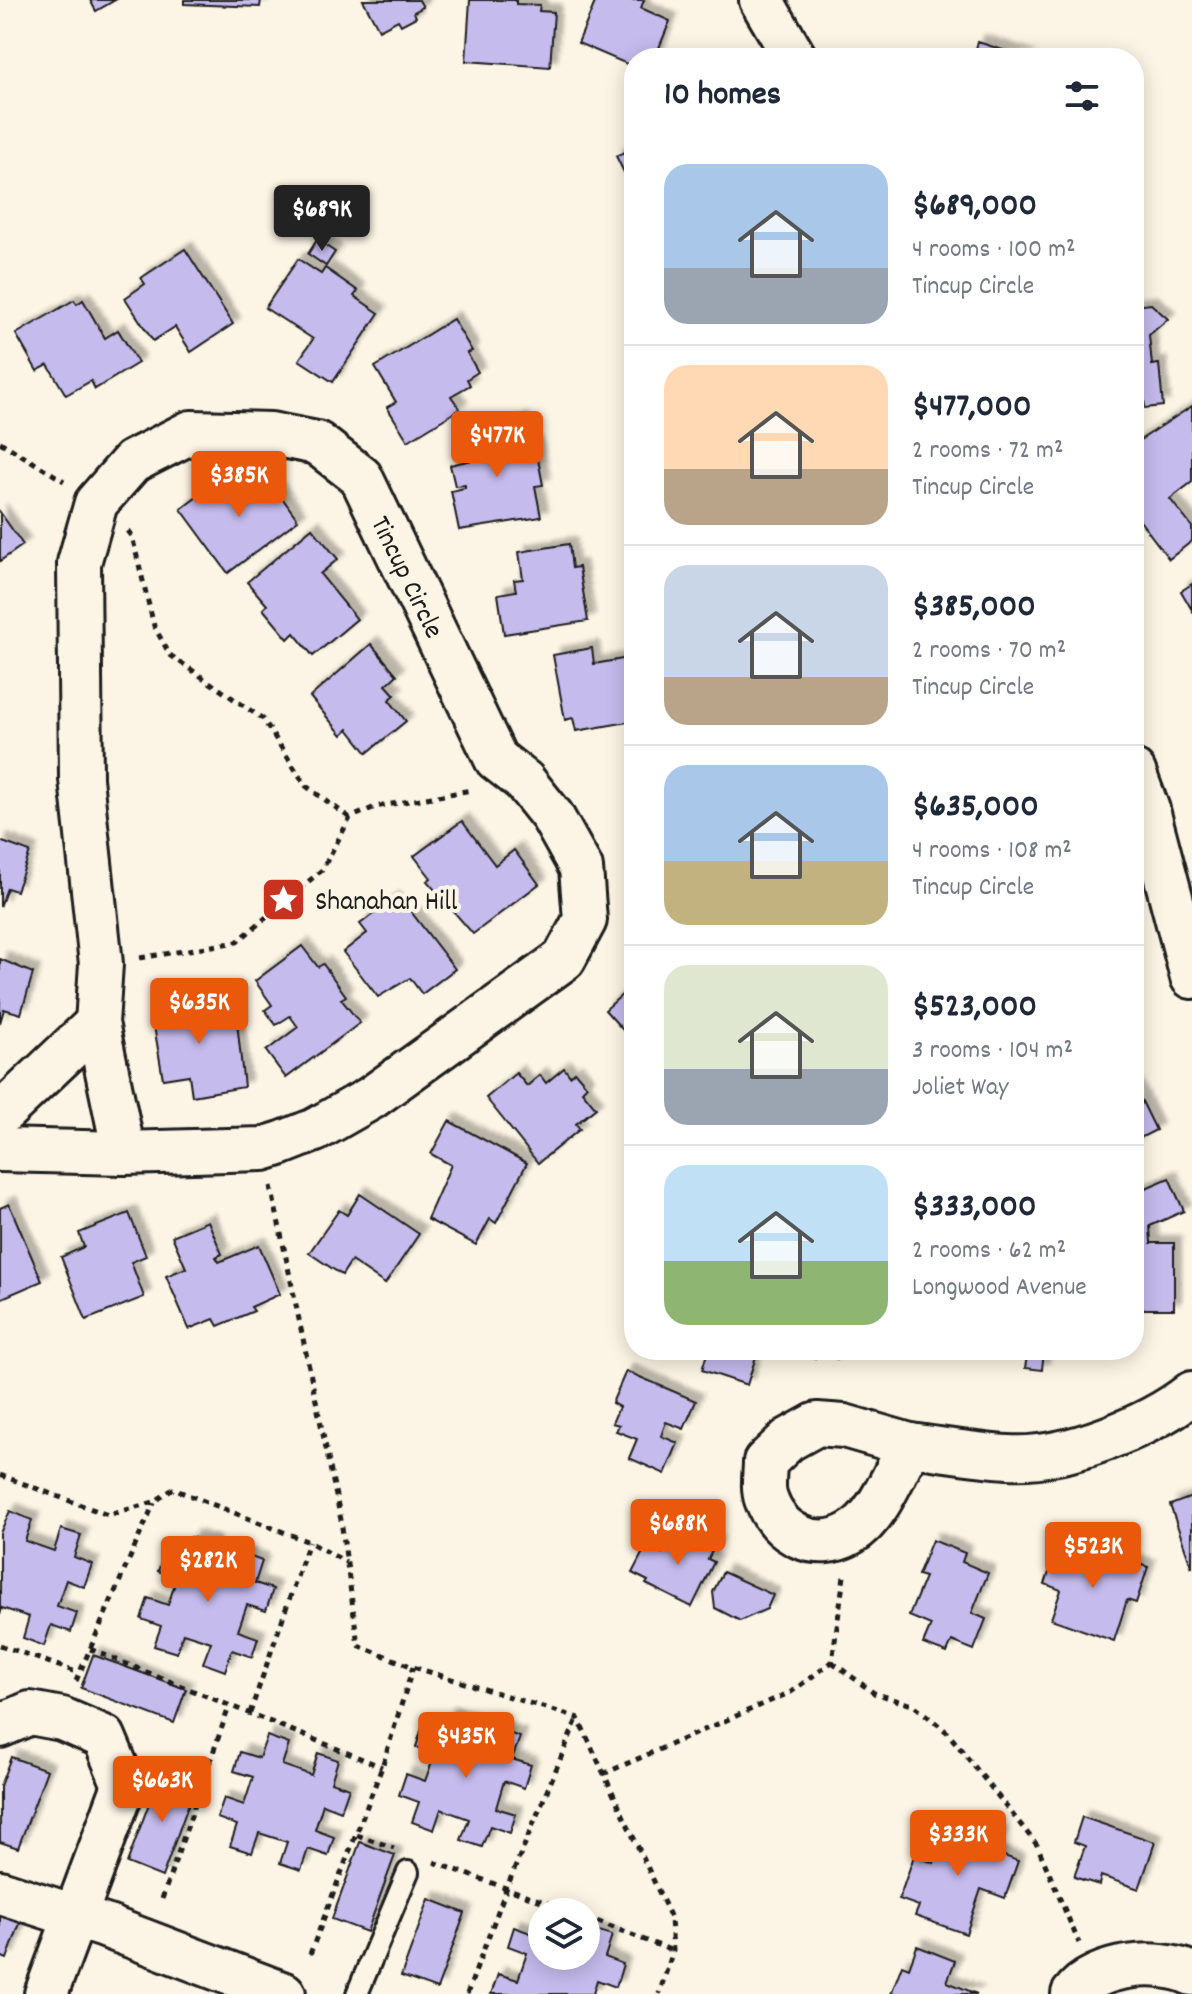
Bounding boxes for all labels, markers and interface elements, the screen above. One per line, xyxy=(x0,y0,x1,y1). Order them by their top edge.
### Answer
text: 10 homes xyxy=(664,72,781,121)
icon: filters xyxy=(1060,74,1104,118)
text: $689,000 xyxy=(912,183,1037,232)
pin: $689K xyxy=(266,185,378,253)
text: $689K xyxy=(292,192,352,229)
icon: home xyxy=(728,196,824,292)
text: 4 rooms · 100 m² xyxy=(912,232,1076,269)
text: Tincup Circle xyxy=(912,269,1034,306)
text: $477,000 xyxy=(912,384,1031,433)
icon: home xyxy=(728,397,824,493)
pin: $477K xyxy=(441,411,553,479)
text: $477K xyxy=(469,418,525,455)
text: 2 rooms · 72 m² xyxy=(912,433,1063,470)
pin: $385K xyxy=(183,451,295,519)
text: $385K xyxy=(209,458,269,495)
text: Tincup Circle xyxy=(912,470,1034,507)
street label: Tincup Circle xyxy=(358,510,451,646)
text: $385,000 xyxy=(912,584,1036,633)
icon: home xyxy=(728,597,824,693)
text: 2 rooms · 70 m² xyxy=(912,633,1066,670)
text: Tincup Circle xyxy=(912,670,1034,707)
text: $635,000 xyxy=(912,784,1039,833)
icon: home xyxy=(728,797,824,893)
text: 4 rooms · 108 m² xyxy=(912,833,1072,870)
text: Tincup Circle xyxy=(912,870,1034,907)
place icon: Shanahan Hill xyxy=(260,875,308,923)
place label: Shanahan Hill xyxy=(315,884,458,924)
pin: $635K xyxy=(143,978,255,1046)
text: $523,000 xyxy=(912,984,1037,1033)
text: $635K xyxy=(168,985,230,1022)
icon: home xyxy=(728,997,824,1093)
text: 3 rooms · 104 m² xyxy=(912,1033,1073,1070)
text: Joliet Way xyxy=(912,1070,1009,1107)
text: $333,000 xyxy=(912,1184,1037,1233)
icon: home xyxy=(728,1197,824,1293)
text: 2 rooms · 62 m² xyxy=(912,1233,1066,1270)
text: Longwood Avenue xyxy=(912,1270,1087,1307)
pin: $688K xyxy=(622,1499,734,1567)
text: $688K xyxy=(649,1506,707,1543)
pin: $523K xyxy=(1037,1522,1149,1590)
text: $523K xyxy=(1063,1529,1123,1566)
pin: $282K xyxy=(152,1536,264,1604)
text: $282K xyxy=(179,1543,237,1580)
pin: $435K xyxy=(410,1712,522,1780)
text: $435K xyxy=(436,1719,496,1756)
pin: $663K xyxy=(106,1756,218,1824)
text: $663K xyxy=(131,1763,193,1800)
pin: $333K xyxy=(902,1810,1014,1878)
text: $333K xyxy=(928,1817,988,1854)
map controls xyxy=(528,1898,600,1970)
button: layers xyxy=(528,1898,600,1970)

